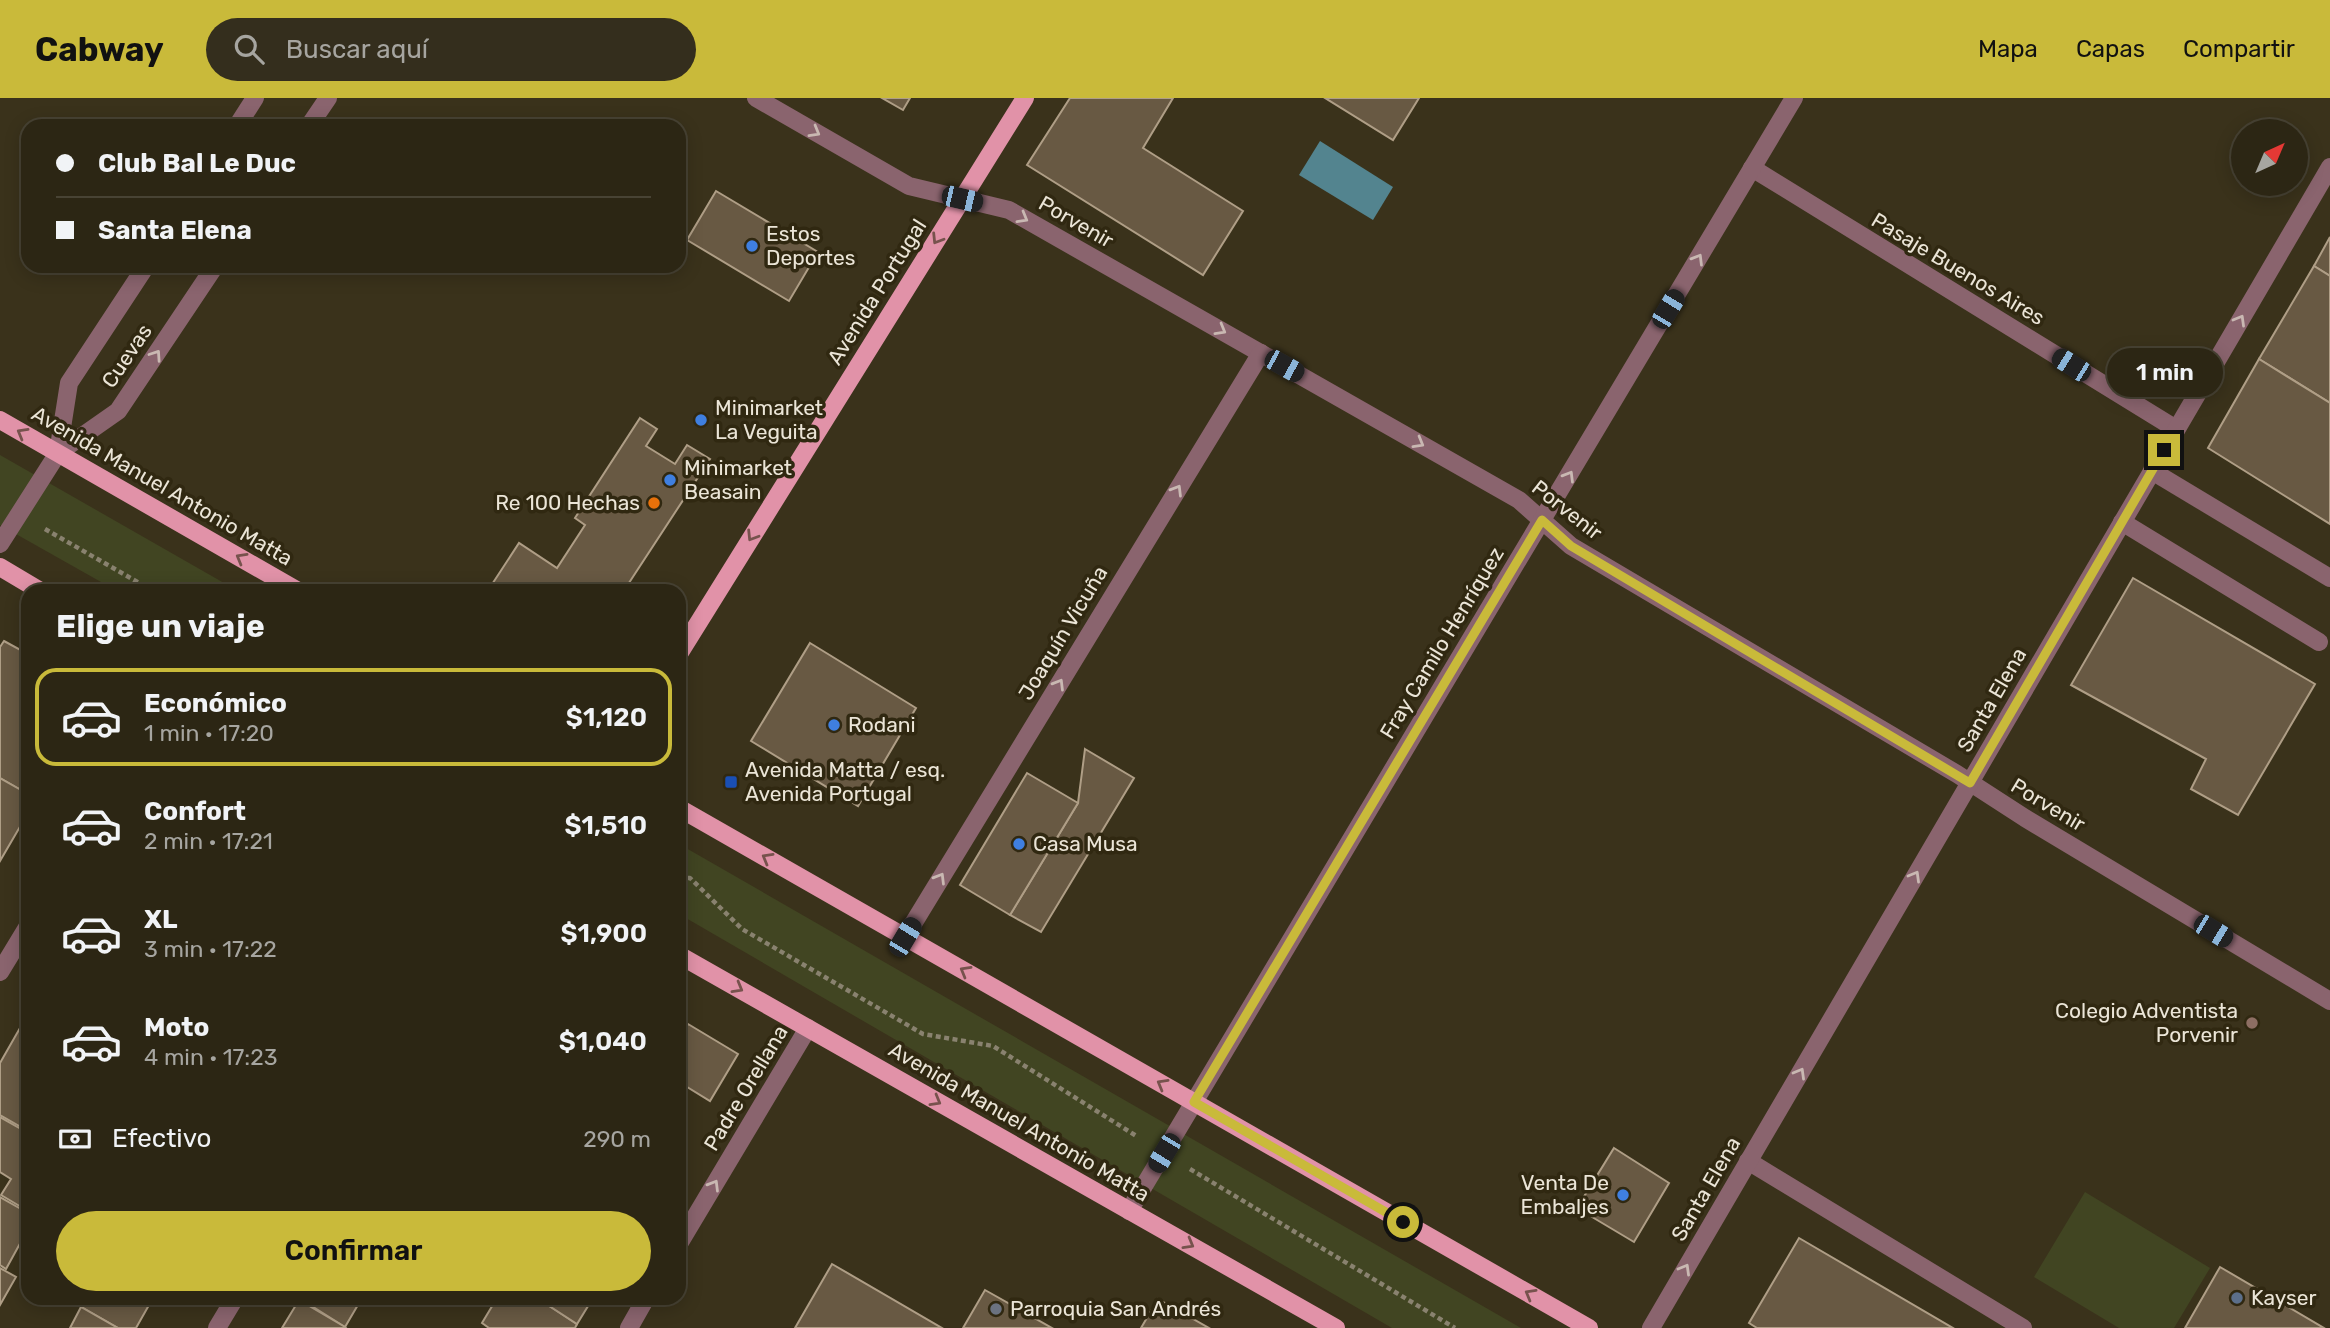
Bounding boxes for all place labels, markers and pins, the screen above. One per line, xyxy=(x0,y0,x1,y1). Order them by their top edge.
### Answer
place label: Estos Deportes xyxy=(766,221,855,270)
marker: Estos Deportes xyxy=(744,238,760,254)
place label: Minimarket La Veguita xyxy=(715,395,823,444)
marker: Minimarket La Veguita xyxy=(693,412,709,428)
place label: Minimarket Beasain xyxy=(684,455,792,504)
marker: Minimarket Beasain xyxy=(662,472,678,488)
place label: Re 100 Hechas xyxy=(495,490,640,515)
marker: Re 100 Hechas xyxy=(646,495,662,511)
place label: Rodani xyxy=(848,712,916,737)
marker: Rodani xyxy=(826,717,842,733)
place label: Avenida Matta / esq. Avenida Portugal xyxy=(745,757,945,806)
marker: Avenida Matta / esq. Avenida Portugal xyxy=(723,774,739,790)
place label: Casa Musa xyxy=(1033,831,1138,856)
marker: Casa Musa xyxy=(1011,836,1027,852)
place label: Colegio Adventista Porvenir xyxy=(2055,998,2238,1047)
marker: Colegio Adventista Porvenir xyxy=(2244,1015,2260,1031)
place label: Venta De Embaljes xyxy=(1521,1170,1609,1219)
marker: Venta De Embaljes xyxy=(1615,1187,1631,1203)
place label: Kayser xyxy=(2251,1285,2317,1310)
marker: Kayser xyxy=(2229,1290,2245,1306)
place label: Parroquia San Andrés xyxy=(1010,1296,1221,1321)
marker: Parroquia San Andrés xyxy=(988,1301,1004,1317)

